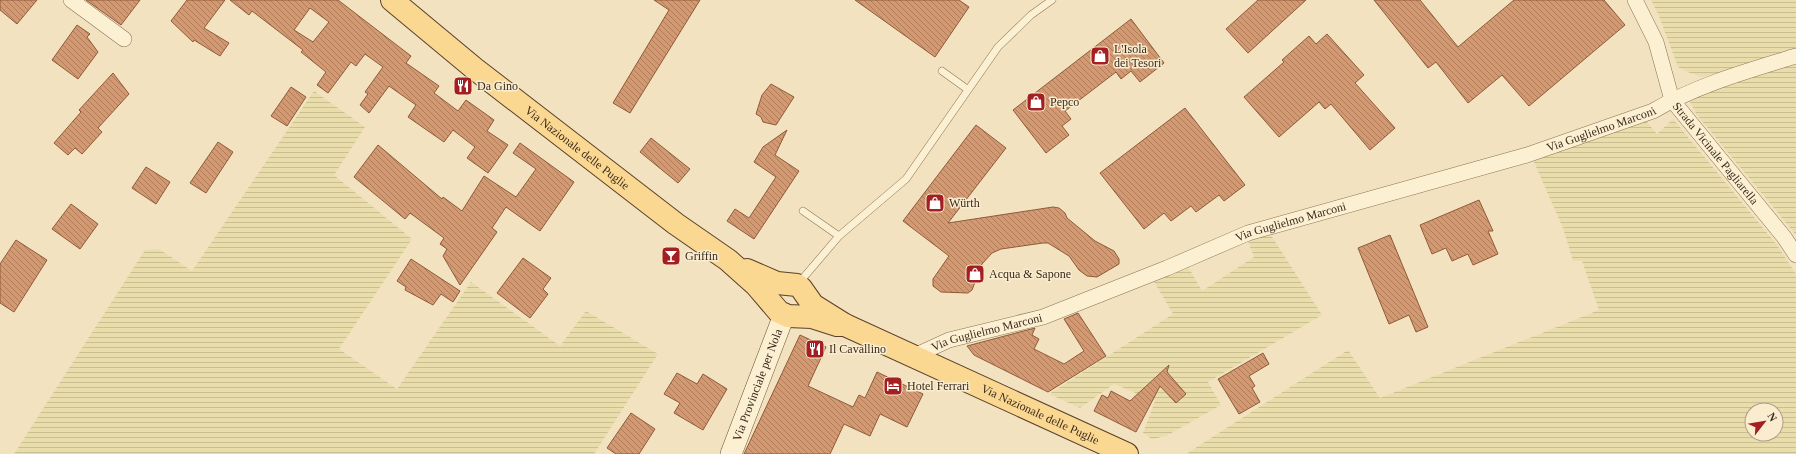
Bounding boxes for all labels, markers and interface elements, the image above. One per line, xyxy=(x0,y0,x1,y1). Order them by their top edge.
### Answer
place label: L'Isola dei Tesori xyxy=(1114,42,1162,70)
shop icon: L'Isola dei Tesori xyxy=(1089,45,1111,67)
restaurant icon: Da Gino xyxy=(452,75,474,97)
place label: Da Gino xyxy=(477,79,518,93)
shop icon: Pepco xyxy=(1025,91,1047,113)
place label: Pepco xyxy=(1050,95,1079,109)
street label: Strada Vicinale Pagliarella xyxy=(1670,99,1762,208)
street label: Via Nazionale delle Puglie xyxy=(522,103,632,193)
street label: Via Guglielmo Marconi xyxy=(1545,103,1659,155)
shop icon: Würth xyxy=(924,192,946,214)
place label: Würth xyxy=(949,196,980,210)
street label: Via Guglielmo Marconi xyxy=(1233,199,1348,245)
bar icon: Griffin xyxy=(660,245,682,267)
place label: Griffin xyxy=(685,249,718,263)
shop icon: Acqua & Sapone xyxy=(964,263,986,285)
place label: Acqua & Sapone xyxy=(989,267,1071,281)
street label: Via Guglielmo Marconi xyxy=(929,310,1044,354)
street label: Via Provinciale per Nola xyxy=(730,326,785,443)
restaurant icon: Il Cavallino xyxy=(804,338,826,360)
place label: Il Cavallino xyxy=(829,342,886,356)
hotel icon: Hotel Ferrari xyxy=(882,375,904,397)
place label: Hotel Ferrari xyxy=(907,379,970,393)
street label: Via Nazionale delle Puglie xyxy=(979,381,1101,447)
north arrow xyxy=(1744,402,1784,442)
text: N xyxy=(1765,410,1780,423)

